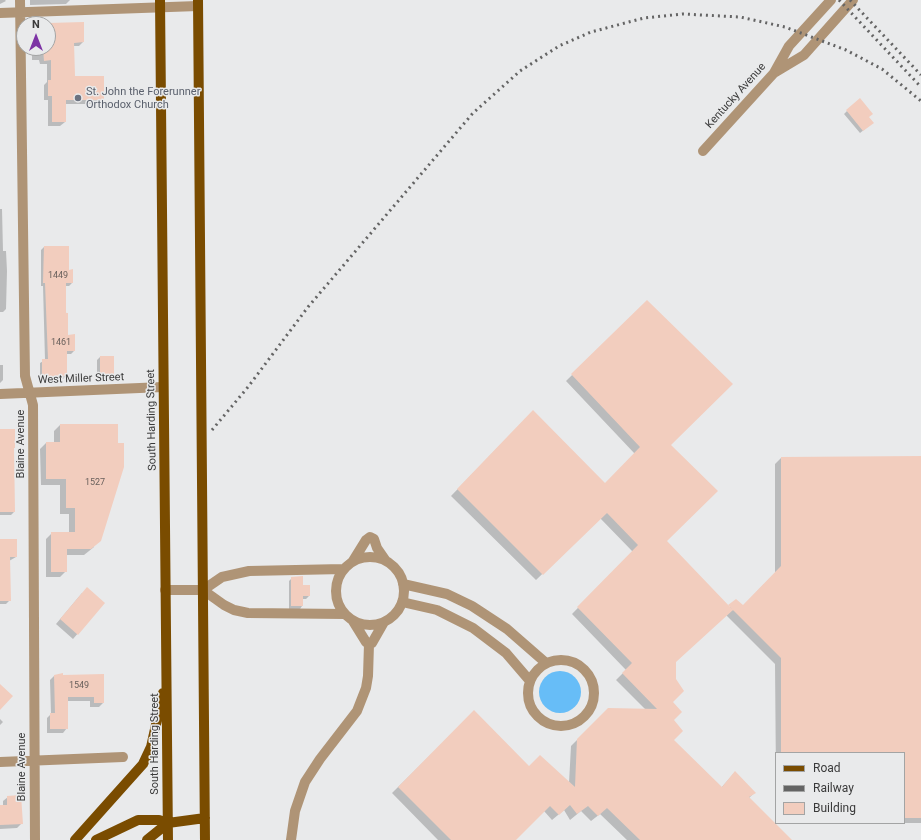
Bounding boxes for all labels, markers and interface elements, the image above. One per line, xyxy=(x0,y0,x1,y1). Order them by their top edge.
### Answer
north arrow xyxy=(16,16,56,56)
text: N xyxy=(32,18,40,31)
street label: Kentucky Avenue xyxy=(703,61,769,131)
place label: St. John the Forerunner Orthodox Church xyxy=(86,85,200,111)
marker: St. John the Forerunner Orthodox Church xyxy=(73,93,83,103)
house number: 1449 xyxy=(48,271,68,281)
house number: 1461 xyxy=(51,338,71,348)
street label: South Harding Street xyxy=(145,369,159,471)
street label: West Miller Street xyxy=(38,371,124,387)
street label: Blaine Avenue xyxy=(14,410,28,478)
house number: 1527 xyxy=(85,478,105,488)
house number: 1549 xyxy=(69,681,89,691)
street label: South Harding Street xyxy=(148,693,162,795)
street label: Blaine Avenue xyxy=(15,733,29,801)
legend xyxy=(775,752,905,824)
text: Road xyxy=(813,761,841,775)
text: Railway xyxy=(813,781,854,795)
text: Building xyxy=(813,801,856,815)

